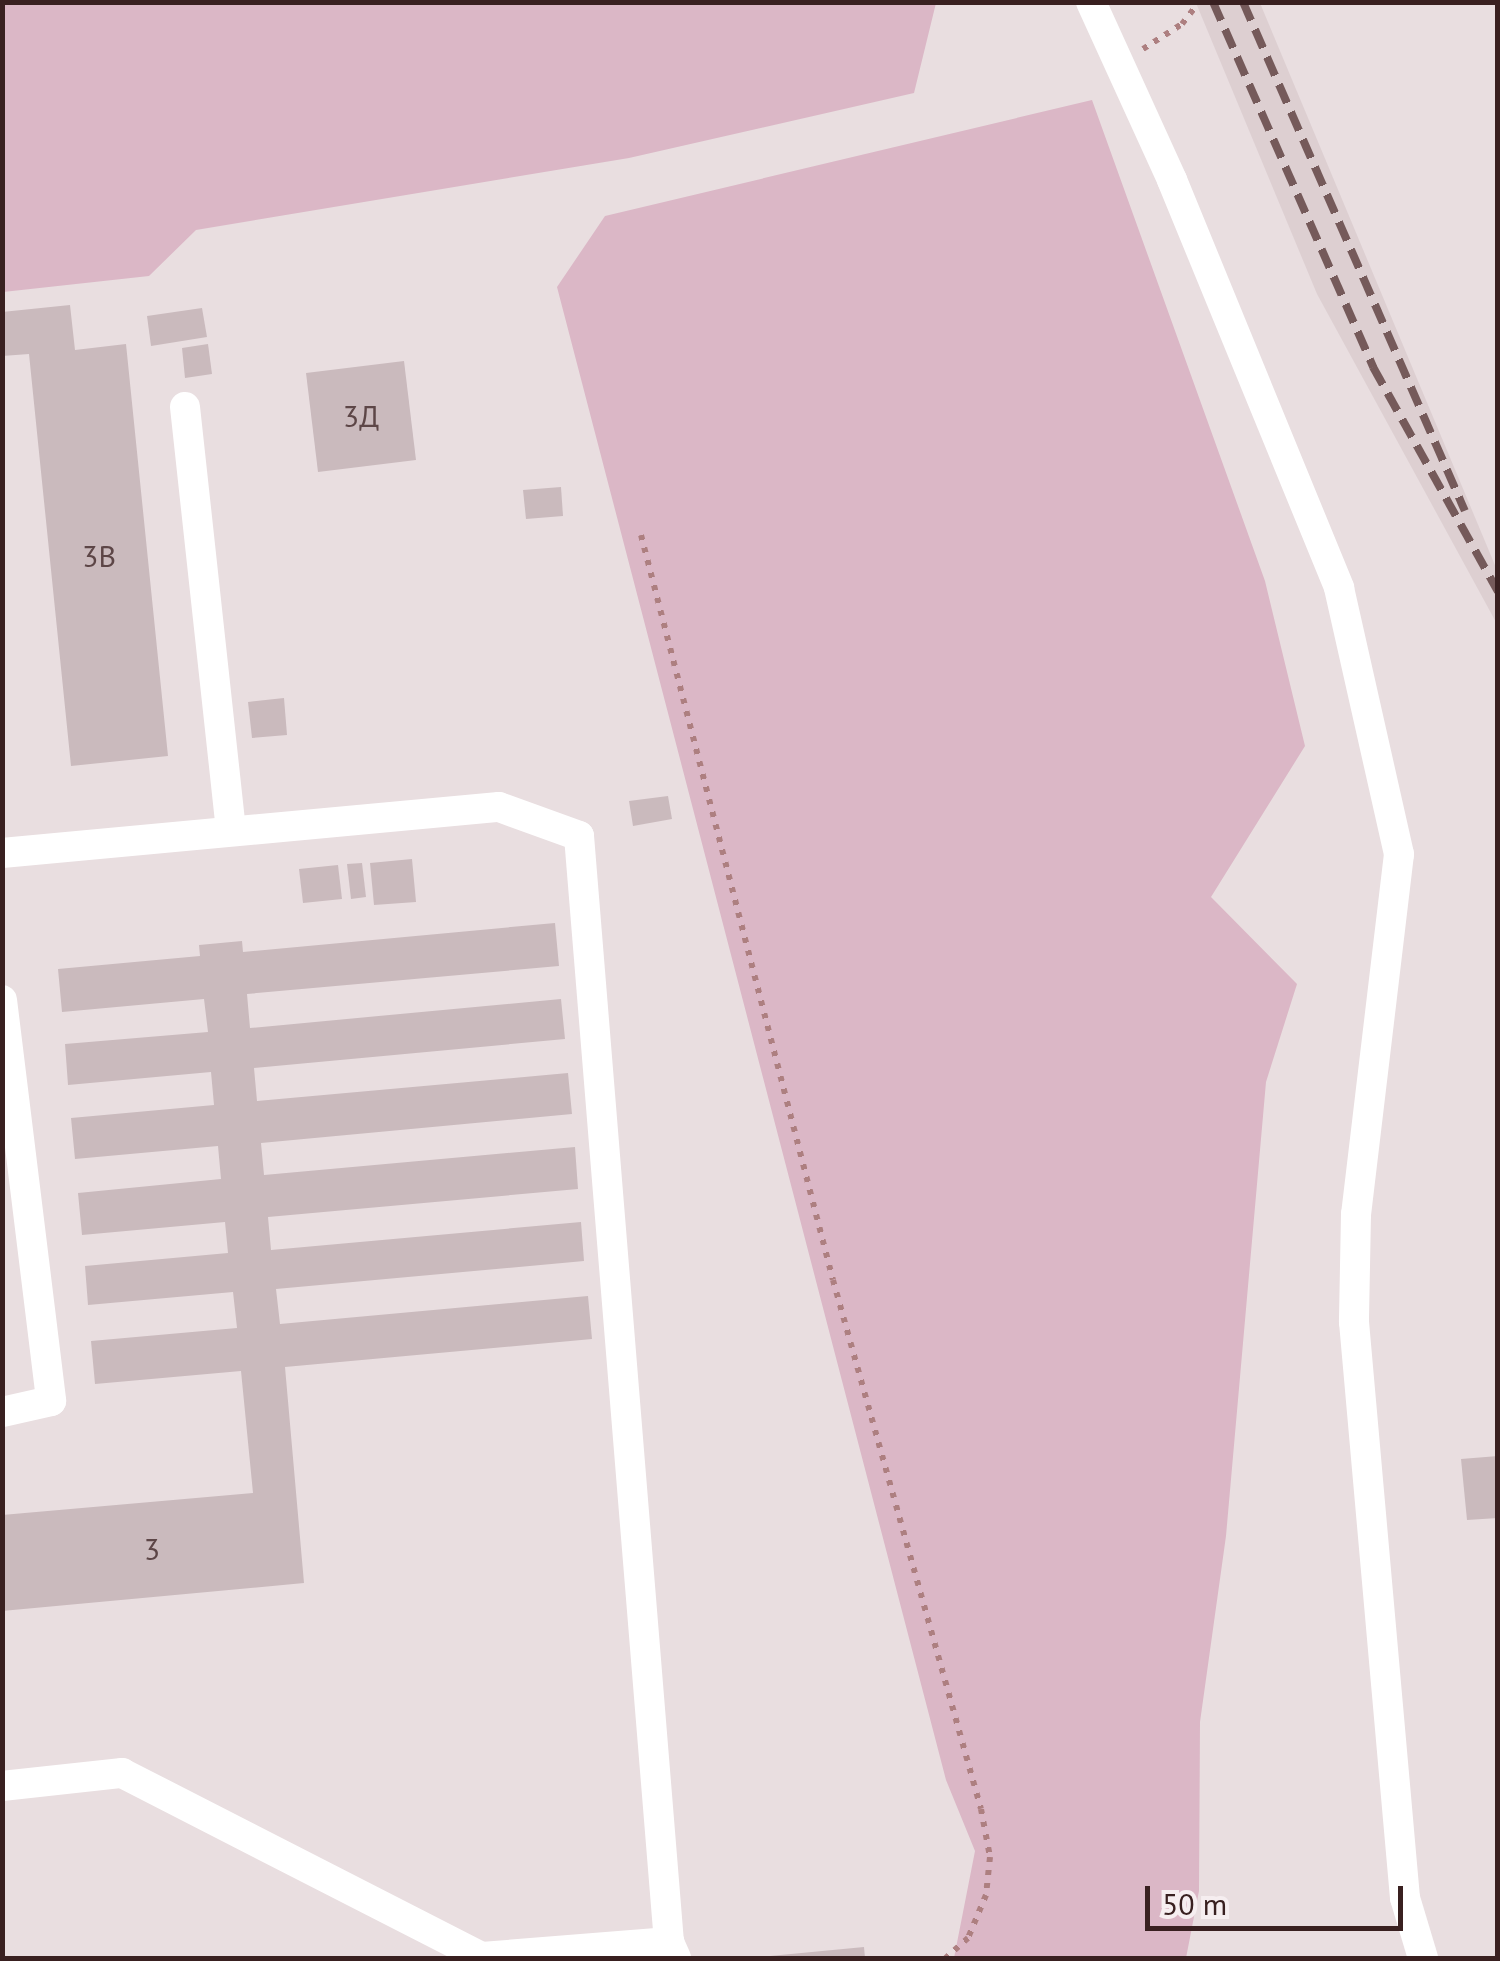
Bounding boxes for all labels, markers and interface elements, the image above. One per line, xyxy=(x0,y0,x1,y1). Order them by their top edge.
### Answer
house number: 3Д xyxy=(343,398,379,434)
house number: 3В xyxy=(82,538,116,574)
house number: 3 xyxy=(144,1531,160,1567)
scale bar xyxy=(1150,1866,1408,1928)
text: 50 m xyxy=(1162,1884,1227,1923)

